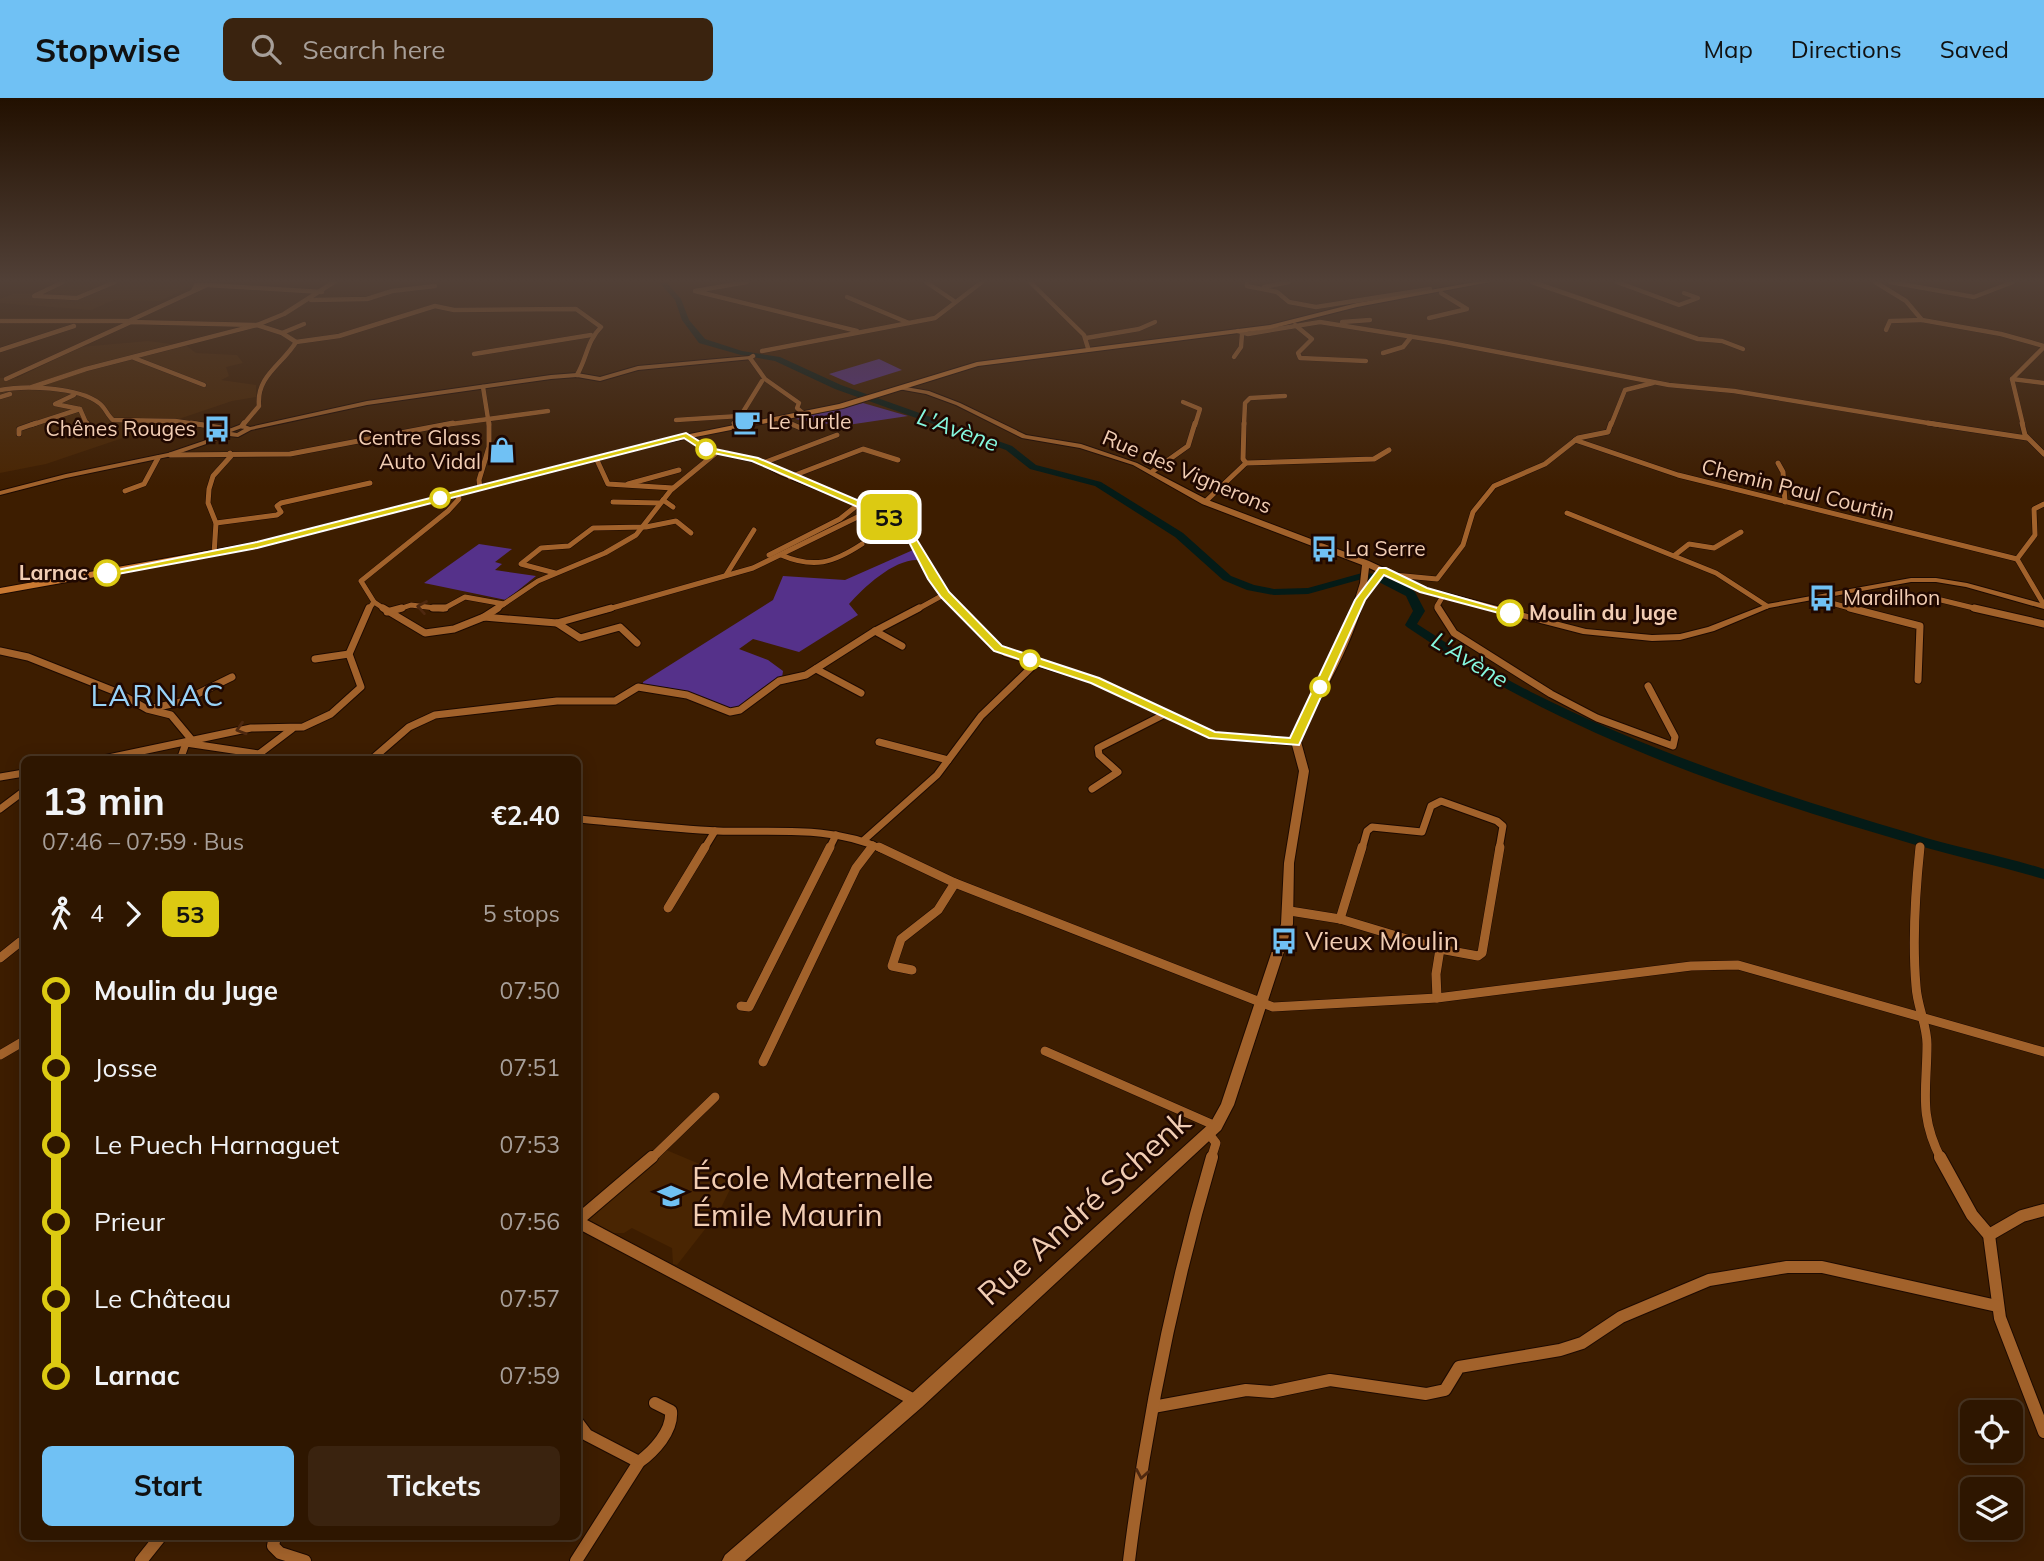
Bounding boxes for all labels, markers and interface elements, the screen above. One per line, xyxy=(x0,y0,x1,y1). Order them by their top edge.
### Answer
search box xyxy=(223,18,713,81)
text: Stopwise xyxy=(35,29,181,70)
icon: search xyxy=(247,30,285,68)
text: Search here xyxy=(303,33,445,66)
text: Map xyxy=(1703,34,1753,64)
text: Directions xyxy=(1791,34,1902,64)
text: Saved xyxy=(1940,34,2009,64)
water label: L'Avène xyxy=(914,401,1003,458)
cafe icon: Le Turtle xyxy=(732,407,762,437)
place label: Le Turtle xyxy=(768,408,851,434)
bus stop icon: Chênes Rouges xyxy=(202,414,232,444)
place label: Chênes Rouges xyxy=(45,415,196,441)
place label: Centre Glass Auto Vidal xyxy=(358,424,481,474)
street label: Rue des Vignerons xyxy=(1099,424,1276,519)
shop icon: Centre Glass Auto Vidal xyxy=(487,435,517,465)
unlabelled marker xyxy=(696,439,716,459)
street label: Chemin Paul Courtin xyxy=(1699,452,1898,526)
unlabelled marker xyxy=(430,488,450,508)
line badge: 53 xyxy=(858,494,920,540)
text: 53 xyxy=(875,502,903,532)
bus stop icon: La Serre xyxy=(1309,534,1339,564)
place label: La Serre xyxy=(1345,535,1426,561)
place label: Larnac xyxy=(19,559,88,585)
marker: Larnac xyxy=(94,560,120,586)
bus stop icon: Mardilhon xyxy=(1807,583,1837,613)
place label: Mardilhon xyxy=(1843,584,1940,610)
place label: Moulin du Juge xyxy=(1529,599,1678,625)
one-way arrow xyxy=(416,600,428,615)
marker: Moulin du Juge xyxy=(1497,600,1523,626)
water label: L'Avène xyxy=(1427,625,1514,694)
unlabelled marker xyxy=(1020,650,1040,670)
district label: LARNAC xyxy=(90,676,226,714)
unlabelled marker xyxy=(1310,677,1330,697)
one-way arrow xyxy=(235,721,248,735)
text: 13 min xyxy=(42,777,165,825)
text: €2.40 xyxy=(491,799,560,832)
text: 07:46 – 07:59 · Bus xyxy=(42,827,244,856)
icon: walk xyxy=(42,895,80,933)
icon: forward xyxy=(114,895,152,933)
text: 4 xyxy=(90,899,104,928)
text: 53 xyxy=(176,899,205,929)
text: 5 stops xyxy=(483,899,560,928)
place label: Vieux Moulin xyxy=(1305,924,1459,957)
bus stop icon: Vieux Moulin xyxy=(1269,926,1299,956)
text: Moulin du Juge xyxy=(94,974,278,1007)
text: 07:50 xyxy=(500,976,560,1005)
text: Josse xyxy=(94,1051,157,1084)
text: 07:51 xyxy=(500,1053,560,1082)
street label: Rue André Schenk xyxy=(969,1101,1198,1313)
text: Le Puech Harnaguet xyxy=(94,1128,339,1161)
text: 07:53 xyxy=(500,1130,560,1159)
place label: École Maternelle Émile Maurin xyxy=(692,1157,933,1234)
school or university icon: École Maternelle Émile Maurin xyxy=(656,1181,686,1211)
text: Prieur xyxy=(94,1205,165,1238)
text: 07:56 xyxy=(500,1207,560,1236)
text: Le Château xyxy=(94,1282,231,1315)
text: 07:57 xyxy=(500,1284,560,1313)
text: Larnac xyxy=(94,1359,180,1392)
text: 07:59 xyxy=(500,1361,560,1390)
map controls xyxy=(1960,1400,2023,1540)
button: locate xyxy=(1960,1400,2023,1463)
button: Start xyxy=(42,1446,294,1526)
button: Tickets xyxy=(308,1446,560,1526)
one-way arrow xyxy=(1135,1468,1150,1480)
button: layers xyxy=(1960,1477,2023,1540)

